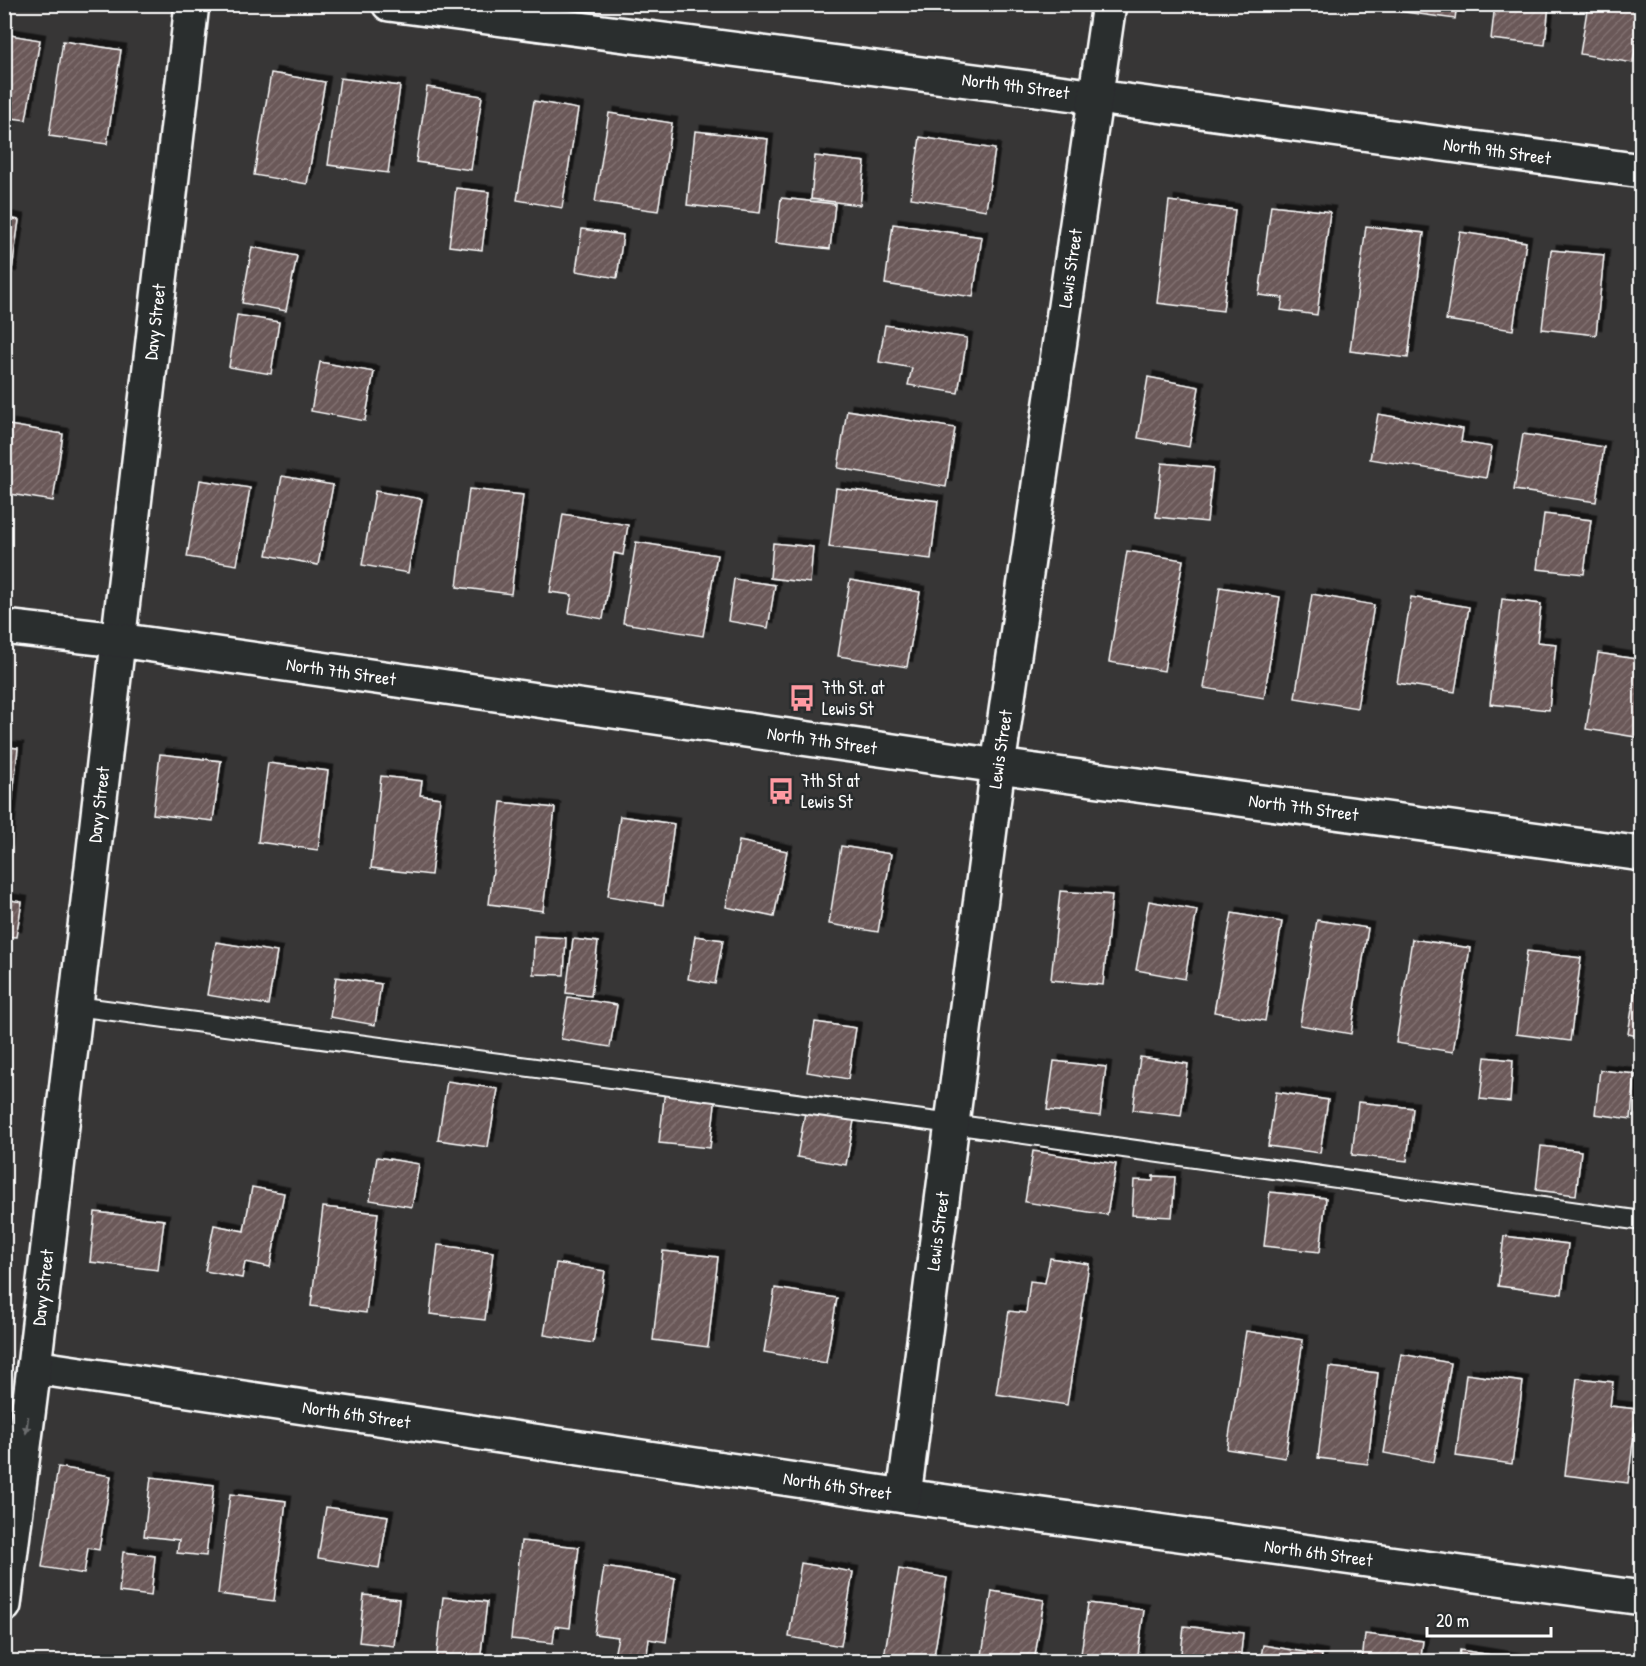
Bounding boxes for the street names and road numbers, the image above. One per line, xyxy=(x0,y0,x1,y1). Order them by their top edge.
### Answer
street label: North 9th Street xyxy=(960,66,1072,105)
street label: North 9th Street xyxy=(1442,131,1553,171)
street label: Lewis Street xyxy=(1052,226,1088,309)
street label: Davy Street xyxy=(138,282,172,361)
street label: North 7th Street xyxy=(285,651,398,692)
street label: Lewis Street xyxy=(982,707,1018,790)
street label: North 7th Street xyxy=(766,720,879,761)
street label: Davy Street xyxy=(82,764,116,844)
street label: North 7th Street xyxy=(1247,787,1361,827)
street label: Lewis Street xyxy=(920,1189,955,1272)
street label: Davy Street xyxy=(26,1247,60,1327)
street label: North 6th Street xyxy=(301,1394,413,1435)
street label: North 6th Street xyxy=(782,1465,894,1506)
street label: North 6th Street xyxy=(1263,1533,1375,1573)

